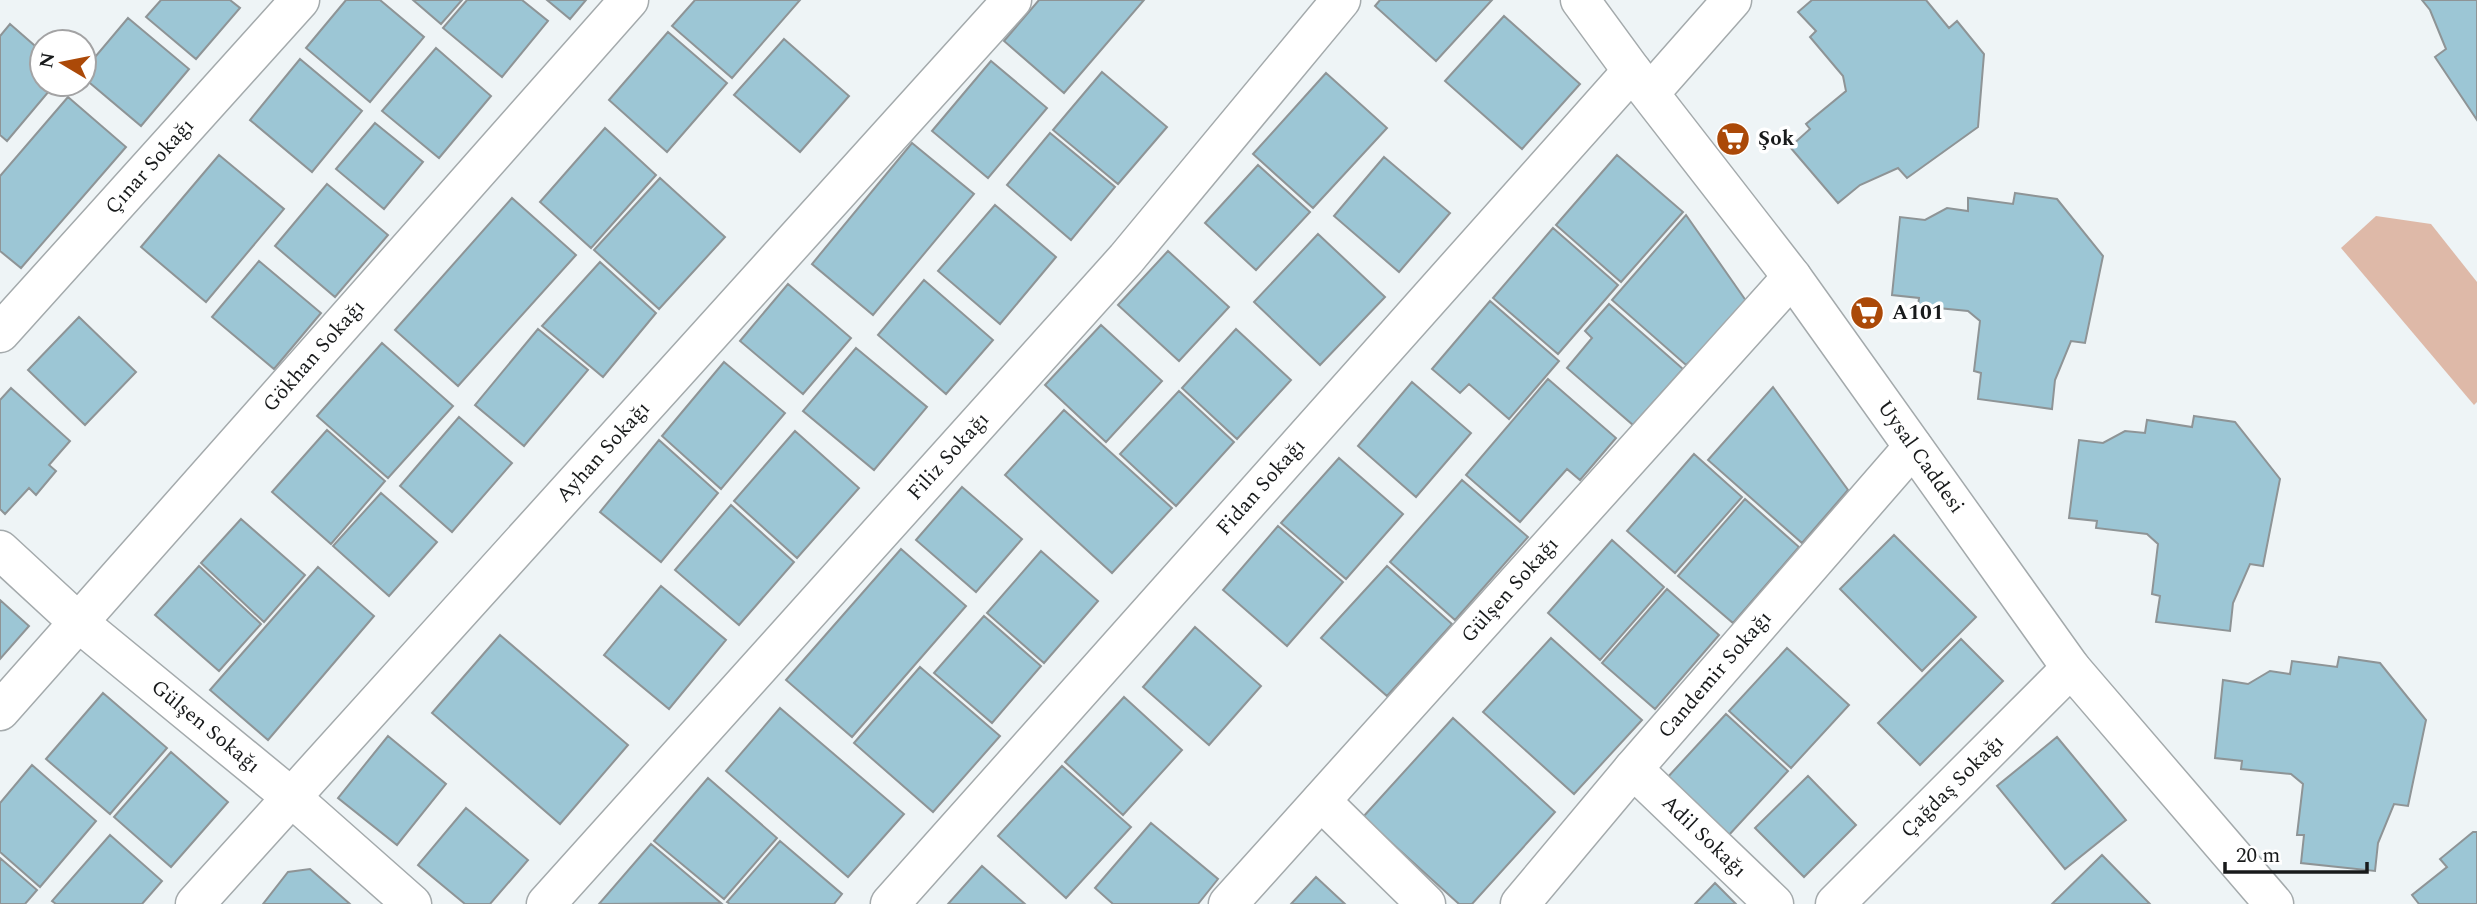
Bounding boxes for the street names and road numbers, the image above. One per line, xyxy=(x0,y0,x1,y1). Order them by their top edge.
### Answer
street label: Çınar Sokağı xyxy=(98,111,202,222)
street label: Gökhan Sokağı xyxy=(255,292,373,420)
street label: Ayhan Sokağı xyxy=(549,394,658,510)
street label: Uysal Caddesi xyxy=(1869,394,1972,520)
street label: Filiz Sokağı xyxy=(900,405,997,508)
street label: Fidan Sokağı xyxy=(1209,431,1313,543)
street label: Gülşen Sokağı xyxy=(1454,530,1567,651)
street label: Candemir Sokağı xyxy=(1650,604,1780,746)
street label: Gülşen Sokağı xyxy=(144,672,267,781)
street label: Çağdaş Sokağı xyxy=(1893,727,2012,846)
street label: Adil Sokağı xyxy=(1654,788,1754,886)

